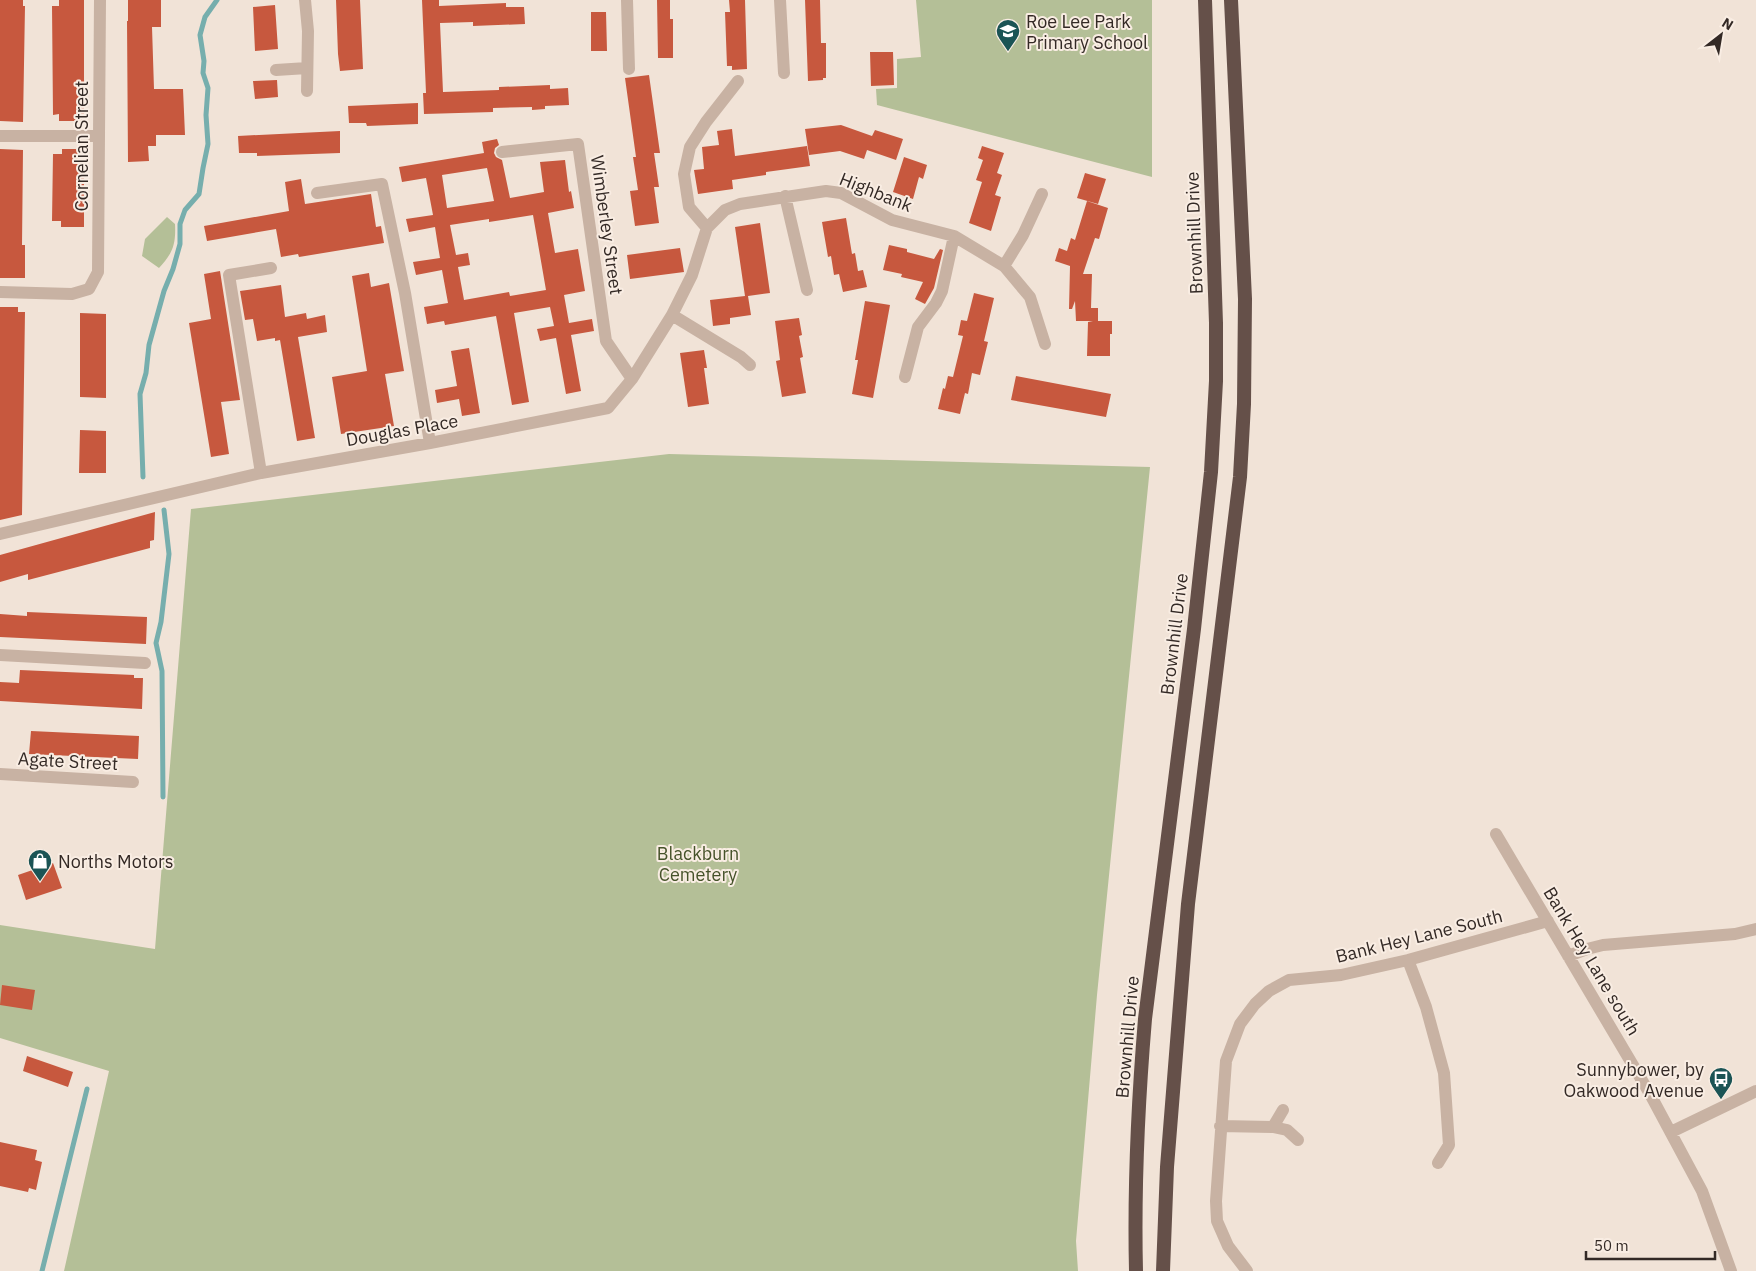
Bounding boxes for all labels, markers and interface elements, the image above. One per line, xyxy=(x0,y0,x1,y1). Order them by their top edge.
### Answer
place label: Roe Lee Park Primary School xyxy=(1026,10,1148,54)
north arrow xyxy=(1696,10,1746,60)
text: N xyxy=(1719,14,1737,34)
school or university icon: Roe Lee Park Primary School xyxy=(995,18,1021,52)
street label: Cornelian Street xyxy=(70,81,93,211)
street label: Wimberley Street xyxy=(586,154,628,296)
street label: Highbank xyxy=(836,167,916,217)
street label: Brownhill Drive xyxy=(1180,171,1208,295)
street label: Douglas Place xyxy=(344,409,460,451)
street label: Brownhill Drive xyxy=(1155,572,1193,696)
street label: Agate Street xyxy=(17,747,119,775)
park label: Blackburn Cemetery xyxy=(657,842,739,886)
shop icon: Norths Motors xyxy=(27,848,53,882)
place label: Norths Motors xyxy=(58,850,173,873)
street label: Bank Hey Lane south xyxy=(1538,882,1646,1040)
street label: Bank Hey Lane South xyxy=(1333,904,1505,968)
street label: Brownhill Drive xyxy=(1110,975,1144,1099)
place label: Sunnybower, by Oakwood Avenue xyxy=(1563,1058,1704,1102)
bus stop icon: Sunnybower, by Oakwood Avenue xyxy=(1708,1066,1734,1100)
scale bar xyxy=(1586,1228,1715,1260)
text: 50 m xyxy=(1594,1236,1629,1255)

